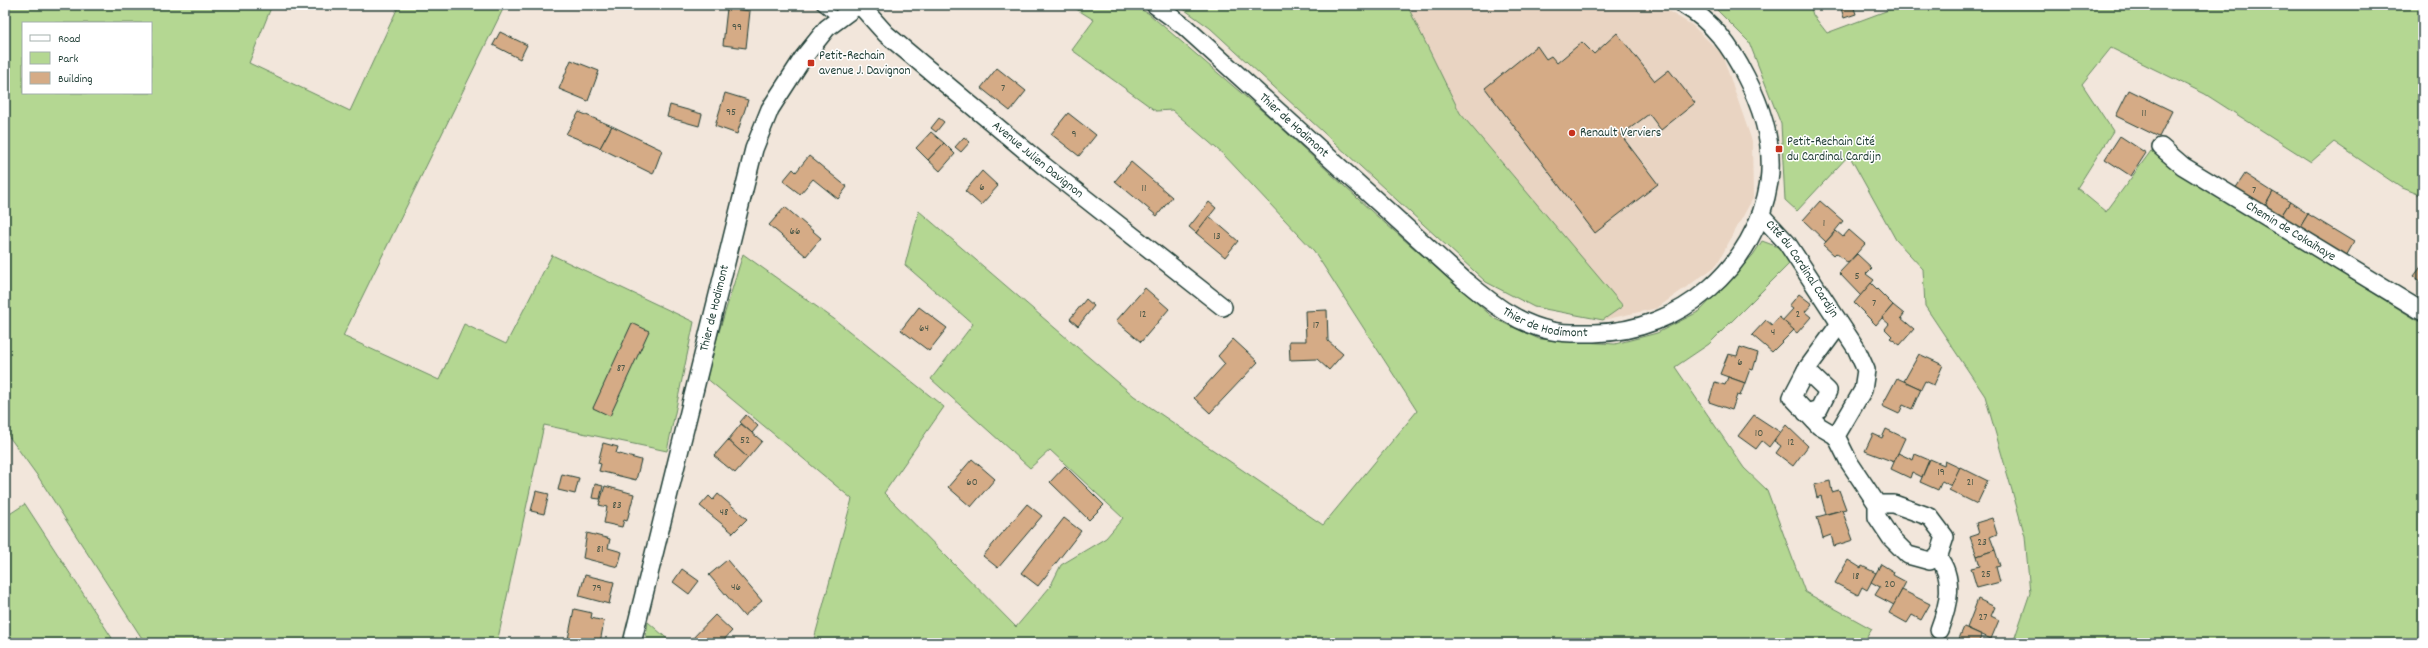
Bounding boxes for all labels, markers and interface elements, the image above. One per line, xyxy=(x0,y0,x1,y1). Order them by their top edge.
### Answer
house number: 99 xyxy=(732,20,742,36)
legend xyxy=(22,22,152,94)
text: Road xyxy=(58,31,80,48)
place label: Petit-Rechain avenue J. Davignon xyxy=(819,47,911,81)
text: Park xyxy=(58,51,79,68)
marker: Petit-Rechain avenue J. Davignon xyxy=(806,58,816,68)
text: Building xyxy=(58,71,93,88)
house number: 7 xyxy=(1001,81,1005,97)
street label: Thier de Hodimont xyxy=(1255,89,1333,162)
house number: 95 xyxy=(726,105,736,121)
house number: 11 xyxy=(2142,106,2146,122)
street label: Avenue Julien Davignon xyxy=(988,117,1087,203)
place label: Renault Verviers xyxy=(1580,124,1661,143)
house number: 9 xyxy=(1071,127,1077,143)
marker: Renault Verviers xyxy=(1567,128,1577,138)
place label: Petit-Rechain Cité du Cardinal Cardijn xyxy=(1787,133,1881,167)
marker: Petit-Rechain Cité du Cardinal Cardijn xyxy=(1774,144,1784,154)
house number: 6 xyxy=(979,180,985,196)
house number: 11 xyxy=(1142,181,1146,197)
house number: 7 xyxy=(2252,183,2256,199)
street label: Chemin de Cokaihaye xyxy=(2242,197,2340,266)
street label: Cité du Cardinal Cardijn xyxy=(1761,216,1843,322)
house number: 1 xyxy=(1823,216,1825,232)
house number: 66 xyxy=(790,224,800,240)
house number: 13 xyxy=(1213,229,1221,245)
street label: Thier de Hodimont xyxy=(695,263,735,353)
house number: 5 xyxy=(1854,269,1860,285)
house number: 7 xyxy=(1872,296,1876,312)
street label: Thier de Hodimont xyxy=(1498,302,1588,343)
house number: 12 xyxy=(1139,307,1147,323)
house number: 2 xyxy=(1796,307,1801,323)
house number: 17 xyxy=(1313,318,1319,334)
house number: 64 xyxy=(919,321,929,337)
house number: 4 xyxy=(1771,325,1775,341)
house number: 6 xyxy=(1737,355,1743,371)
house number: 87 xyxy=(617,361,625,377)
house number: 10 xyxy=(1755,426,1763,442)
house number: 52 xyxy=(740,433,750,449)
house number: 12 xyxy=(1787,435,1795,451)
house number: 19 xyxy=(1937,465,1945,481)
house number: 60 xyxy=(966,475,978,491)
house number: 21 xyxy=(1966,475,1974,491)
house number: 83 xyxy=(612,498,622,514)
house number: 48 xyxy=(720,505,728,521)
house number: 23 xyxy=(1977,535,1987,551)
house number: 81 xyxy=(597,542,603,558)
house number: 25 xyxy=(1981,567,1991,583)
house number: 18 xyxy=(1853,569,1859,585)
house number: 20 xyxy=(1885,577,1895,593)
house number: 46 xyxy=(731,580,741,596)
house number: 79 xyxy=(592,581,602,597)
house number: 27 xyxy=(1978,610,1988,626)

